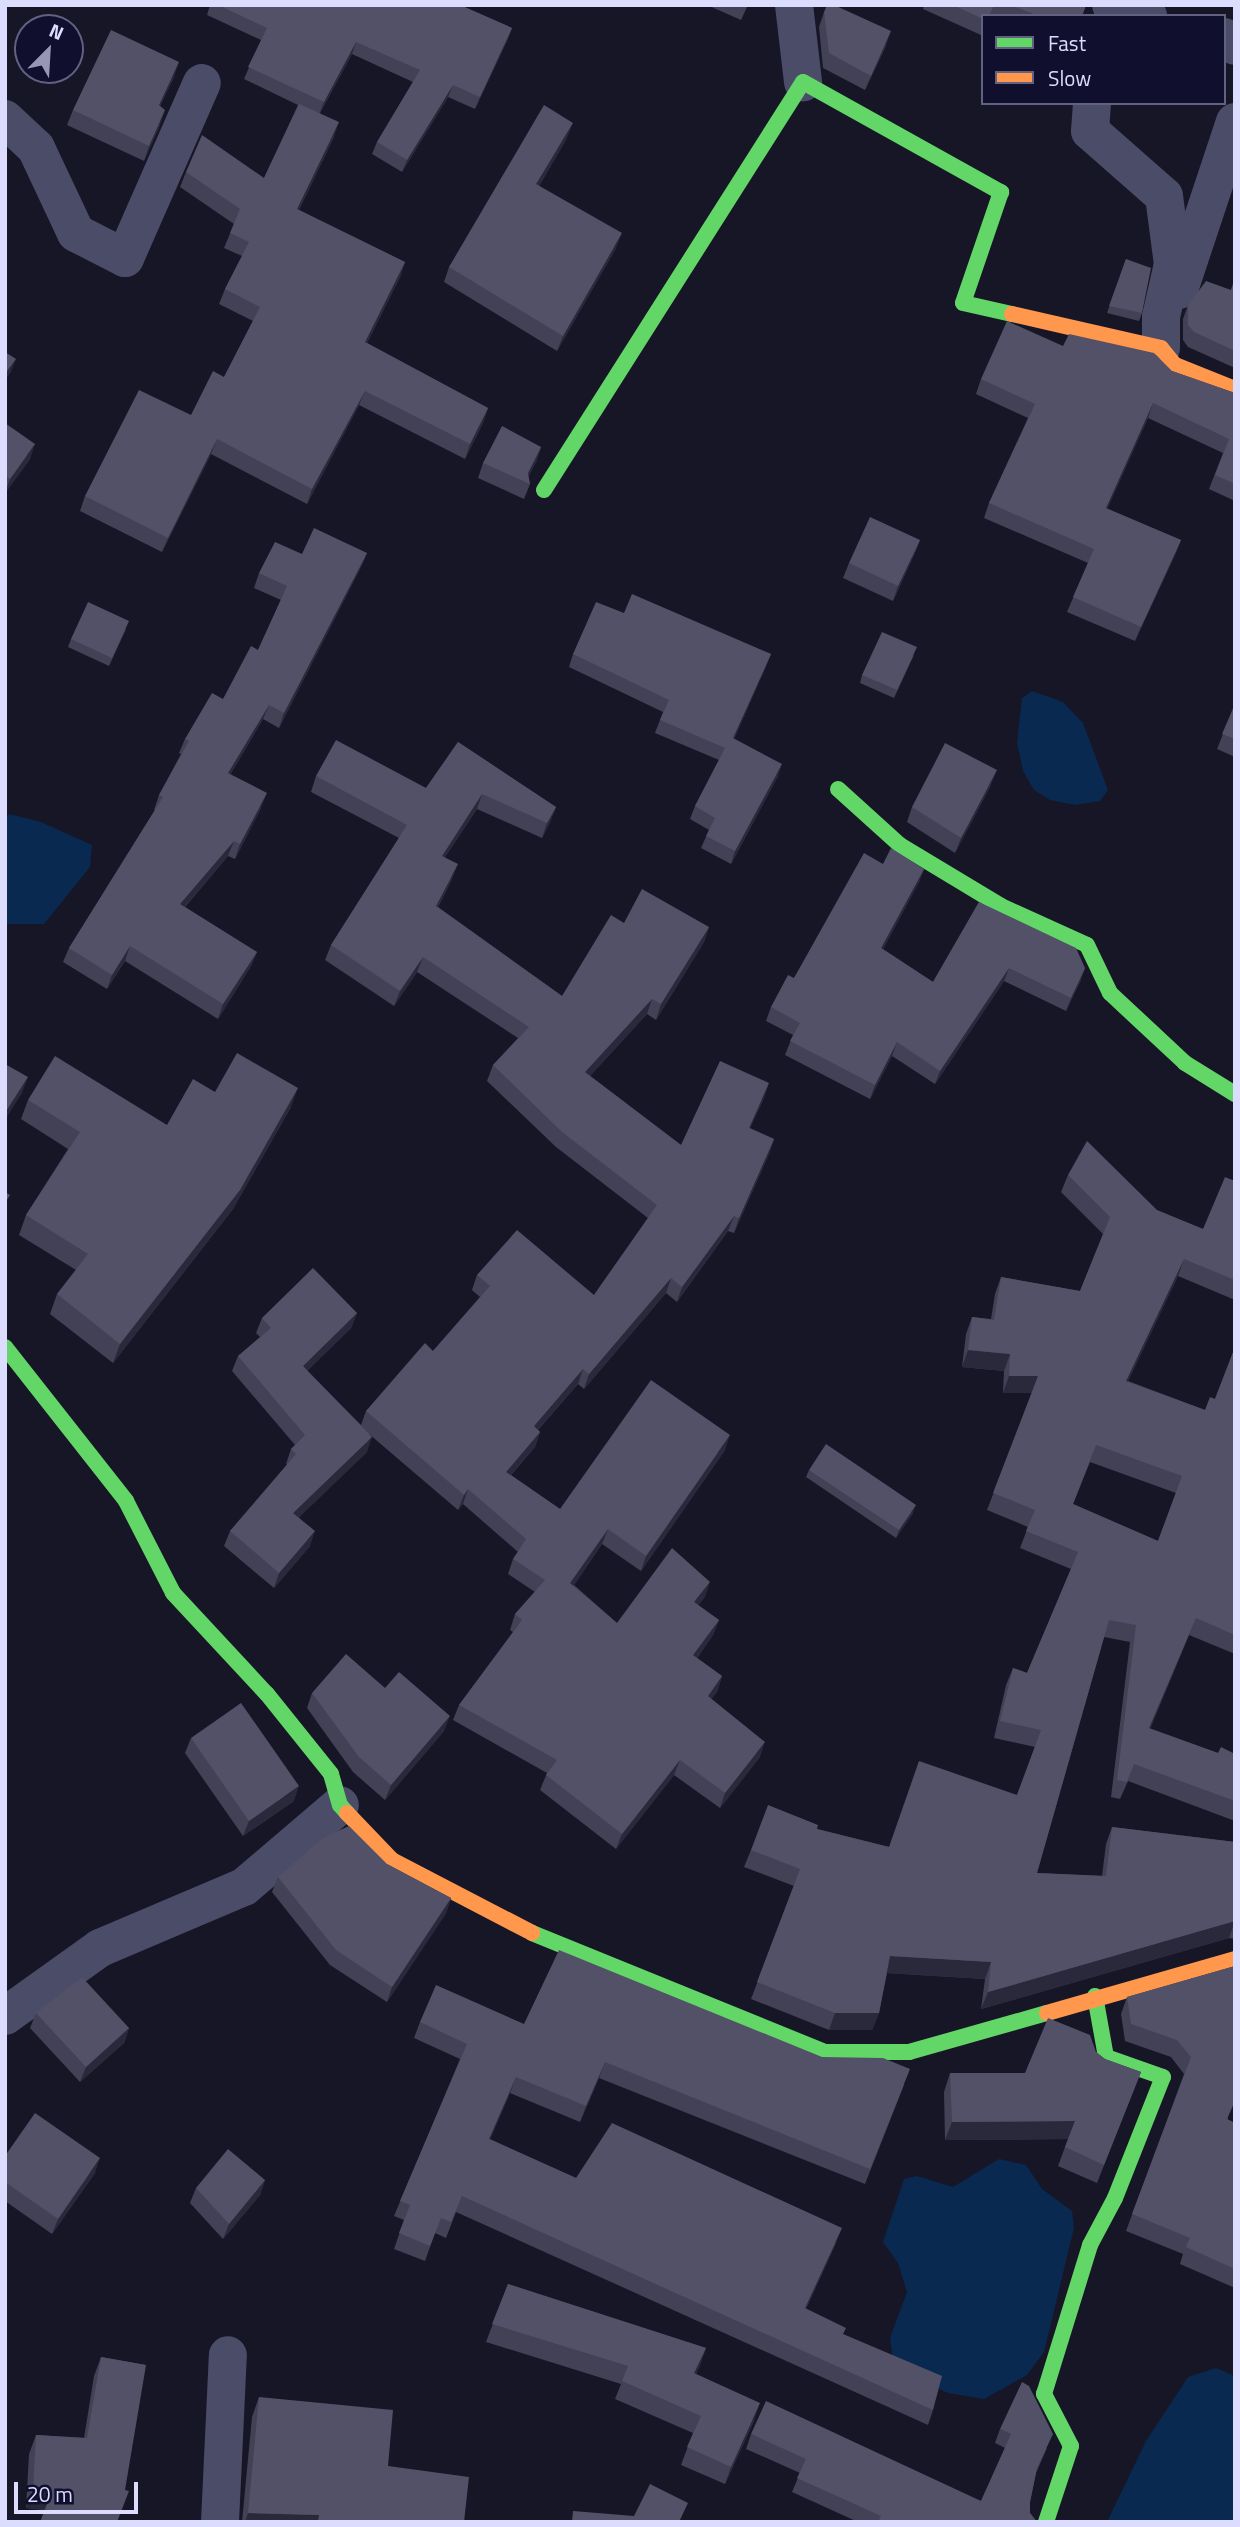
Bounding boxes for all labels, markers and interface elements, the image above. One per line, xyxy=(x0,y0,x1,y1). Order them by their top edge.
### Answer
north arrow xyxy=(14,14,84,84)
legend xyxy=(981,14,1226,105)
text: N xyxy=(45,15,69,47)
text: Fast xyxy=(1048,27,1086,59)
text: Slow xyxy=(1048,62,1091,94)
scale bar xyxy=(18,2468,142,2512)
text: 20 m xyxy=(27,2478,73,2510)

